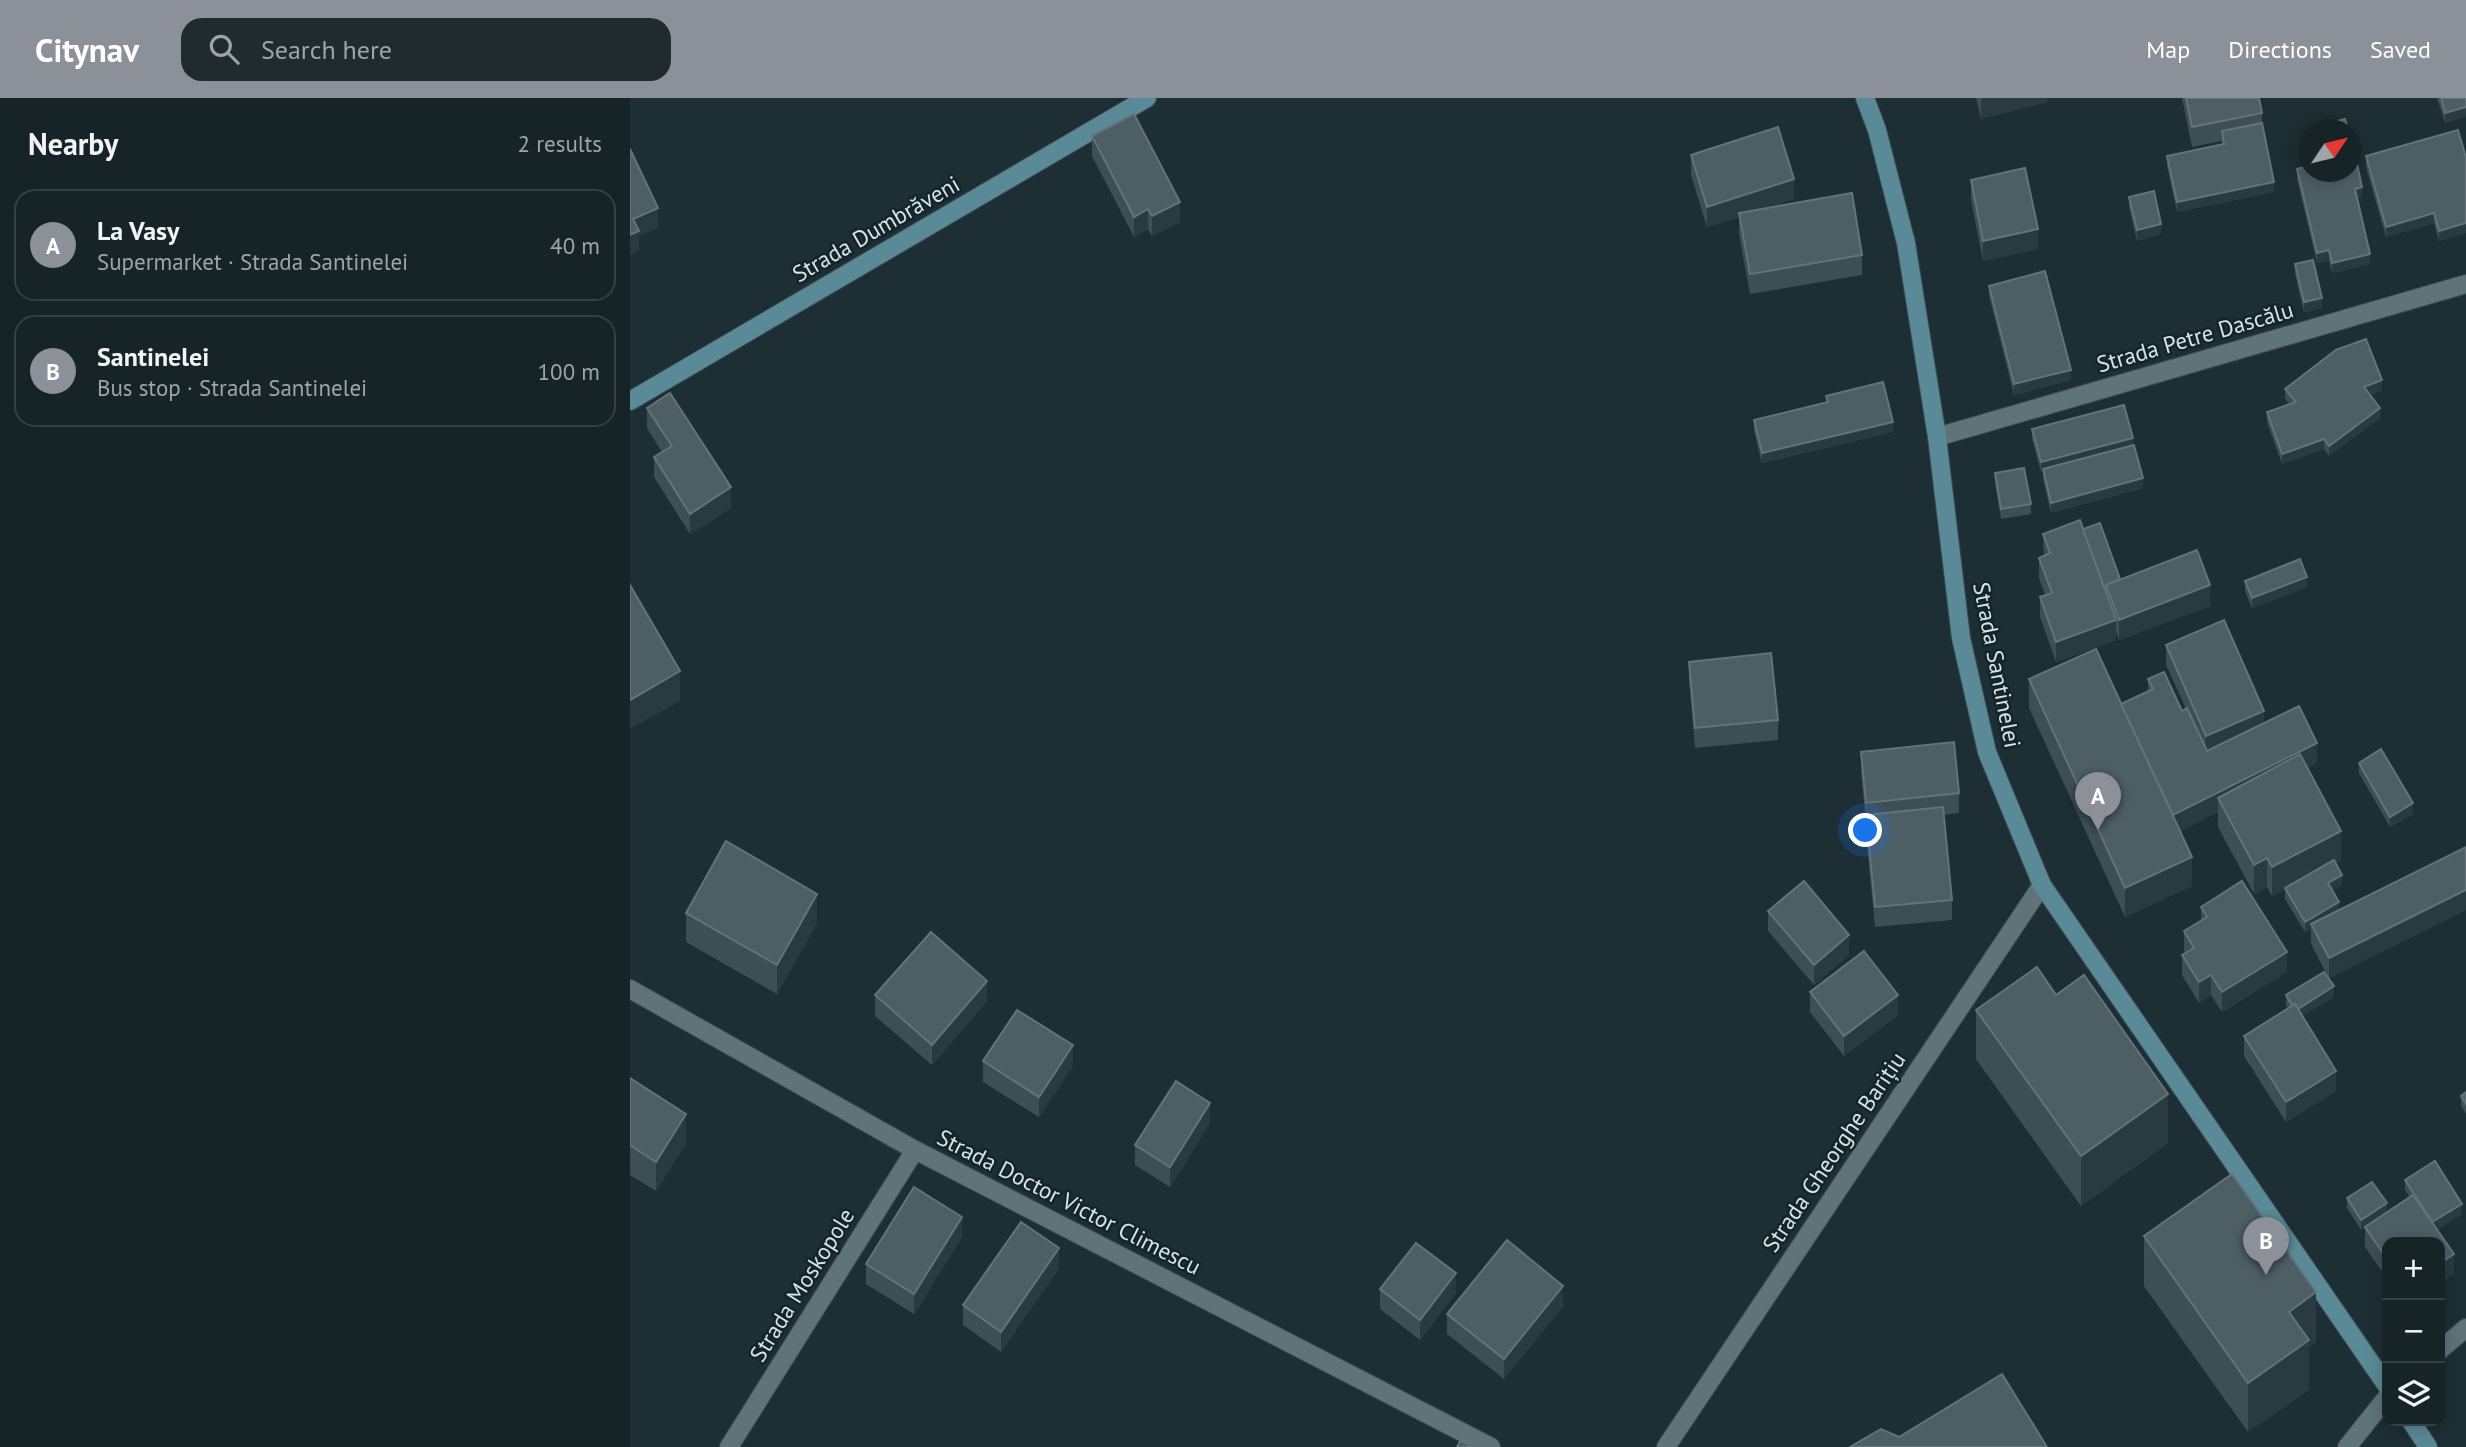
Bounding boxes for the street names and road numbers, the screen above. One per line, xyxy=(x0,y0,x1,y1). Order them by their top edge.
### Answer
street label: Strada Dumbrăveni xyxy=(787,169,964,288)
street label: Strada Petre Dascălu xyxy=(2093,295,2297,378)
street label: Strada Santinelei xyxy=(1967,580,2028,750)
street label: Strada Gheorghe Barițiu xyxy=(1756,1046,1911,1257)
street label: Strada Doctor Victor Climescu xyxy=(932,1122,1206,1281)
street label: Strada Moskopole xyxy=(743,1203,860,1367)

